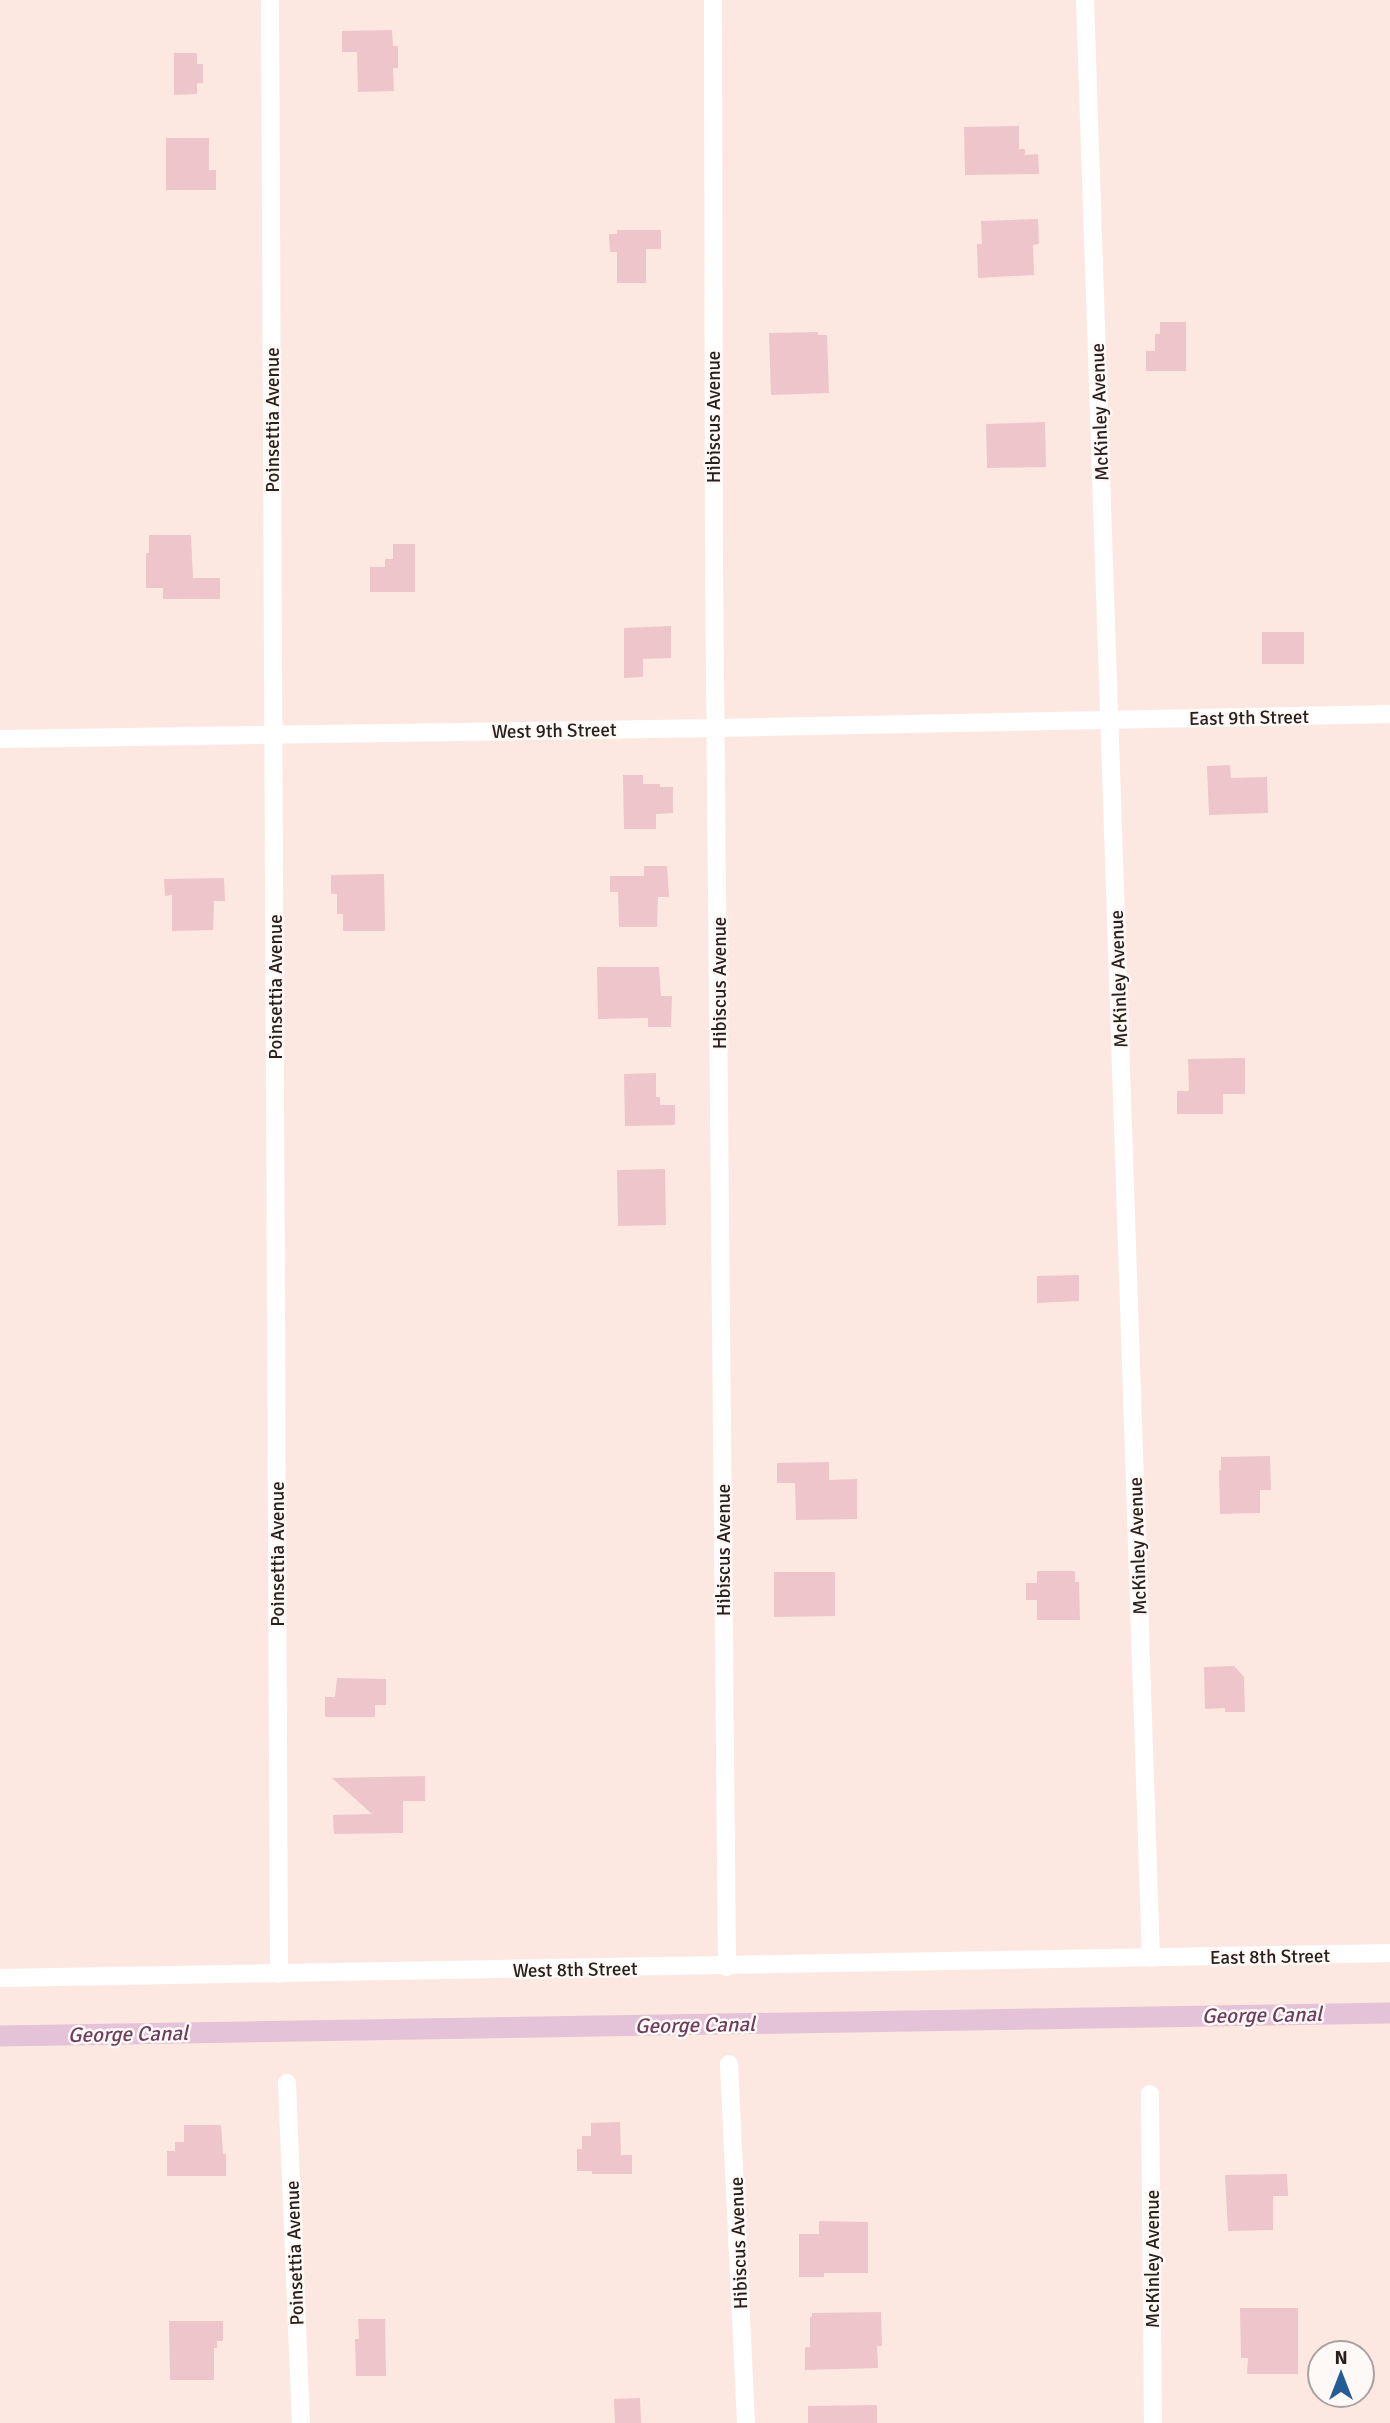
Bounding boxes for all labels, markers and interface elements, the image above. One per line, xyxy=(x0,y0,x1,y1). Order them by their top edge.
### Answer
street label: McKinley Avenue xyxy=(1086,342,1114,481)
street label: Poinsettia Avenue xyxy=(261,347,285,493)
street label: Hibiscus Avenue xyxy=(702,351,726,483)
street label: East 9th Street xyxy=(1189,705,1310,731)
street label: West 9th Street xyxy=(491,718,617,744)
street label: McKinley Avenue xyxy=(1105,909,1133,1048)
street label: Poinsettia Avenue xyxy=(264,914,288,1060)
street label: Hibiscus Avenue xyxy=(708,917,732,1049)
street label: McKinley Avenue xyxy=(1124,1476,1152,1615)
street label: Poinsettia Avenue xyxy=(266,1481,290,1627)
street label: Hibiscus Avenue xyxy=(712,1484,736,1616)
street label: East 8th Street xyxy=(1210,1944,1331,1970)
street label: West 8th Street xyxy=(512,1957,638,1983)
water label: George Canal xyxy=(1202,2001,1324,2029)
water label: George Canal xyxy=(635,2011,757,2039)
water label: George Canal xyxy=(68,2020,190,2048)
street label: Hibiscus Avenue xyxy=(725,2176,753,2310)
street label: Poinsettia Avenue xyxy=(280,2180,310,2326)
street label: McKinley Avenue xyxy=(1141,2190,1165,2328)
north arrow xyxy=(1306,2339,1376,2409)
text: N xyxy=(1334,2346,1348,2370)

